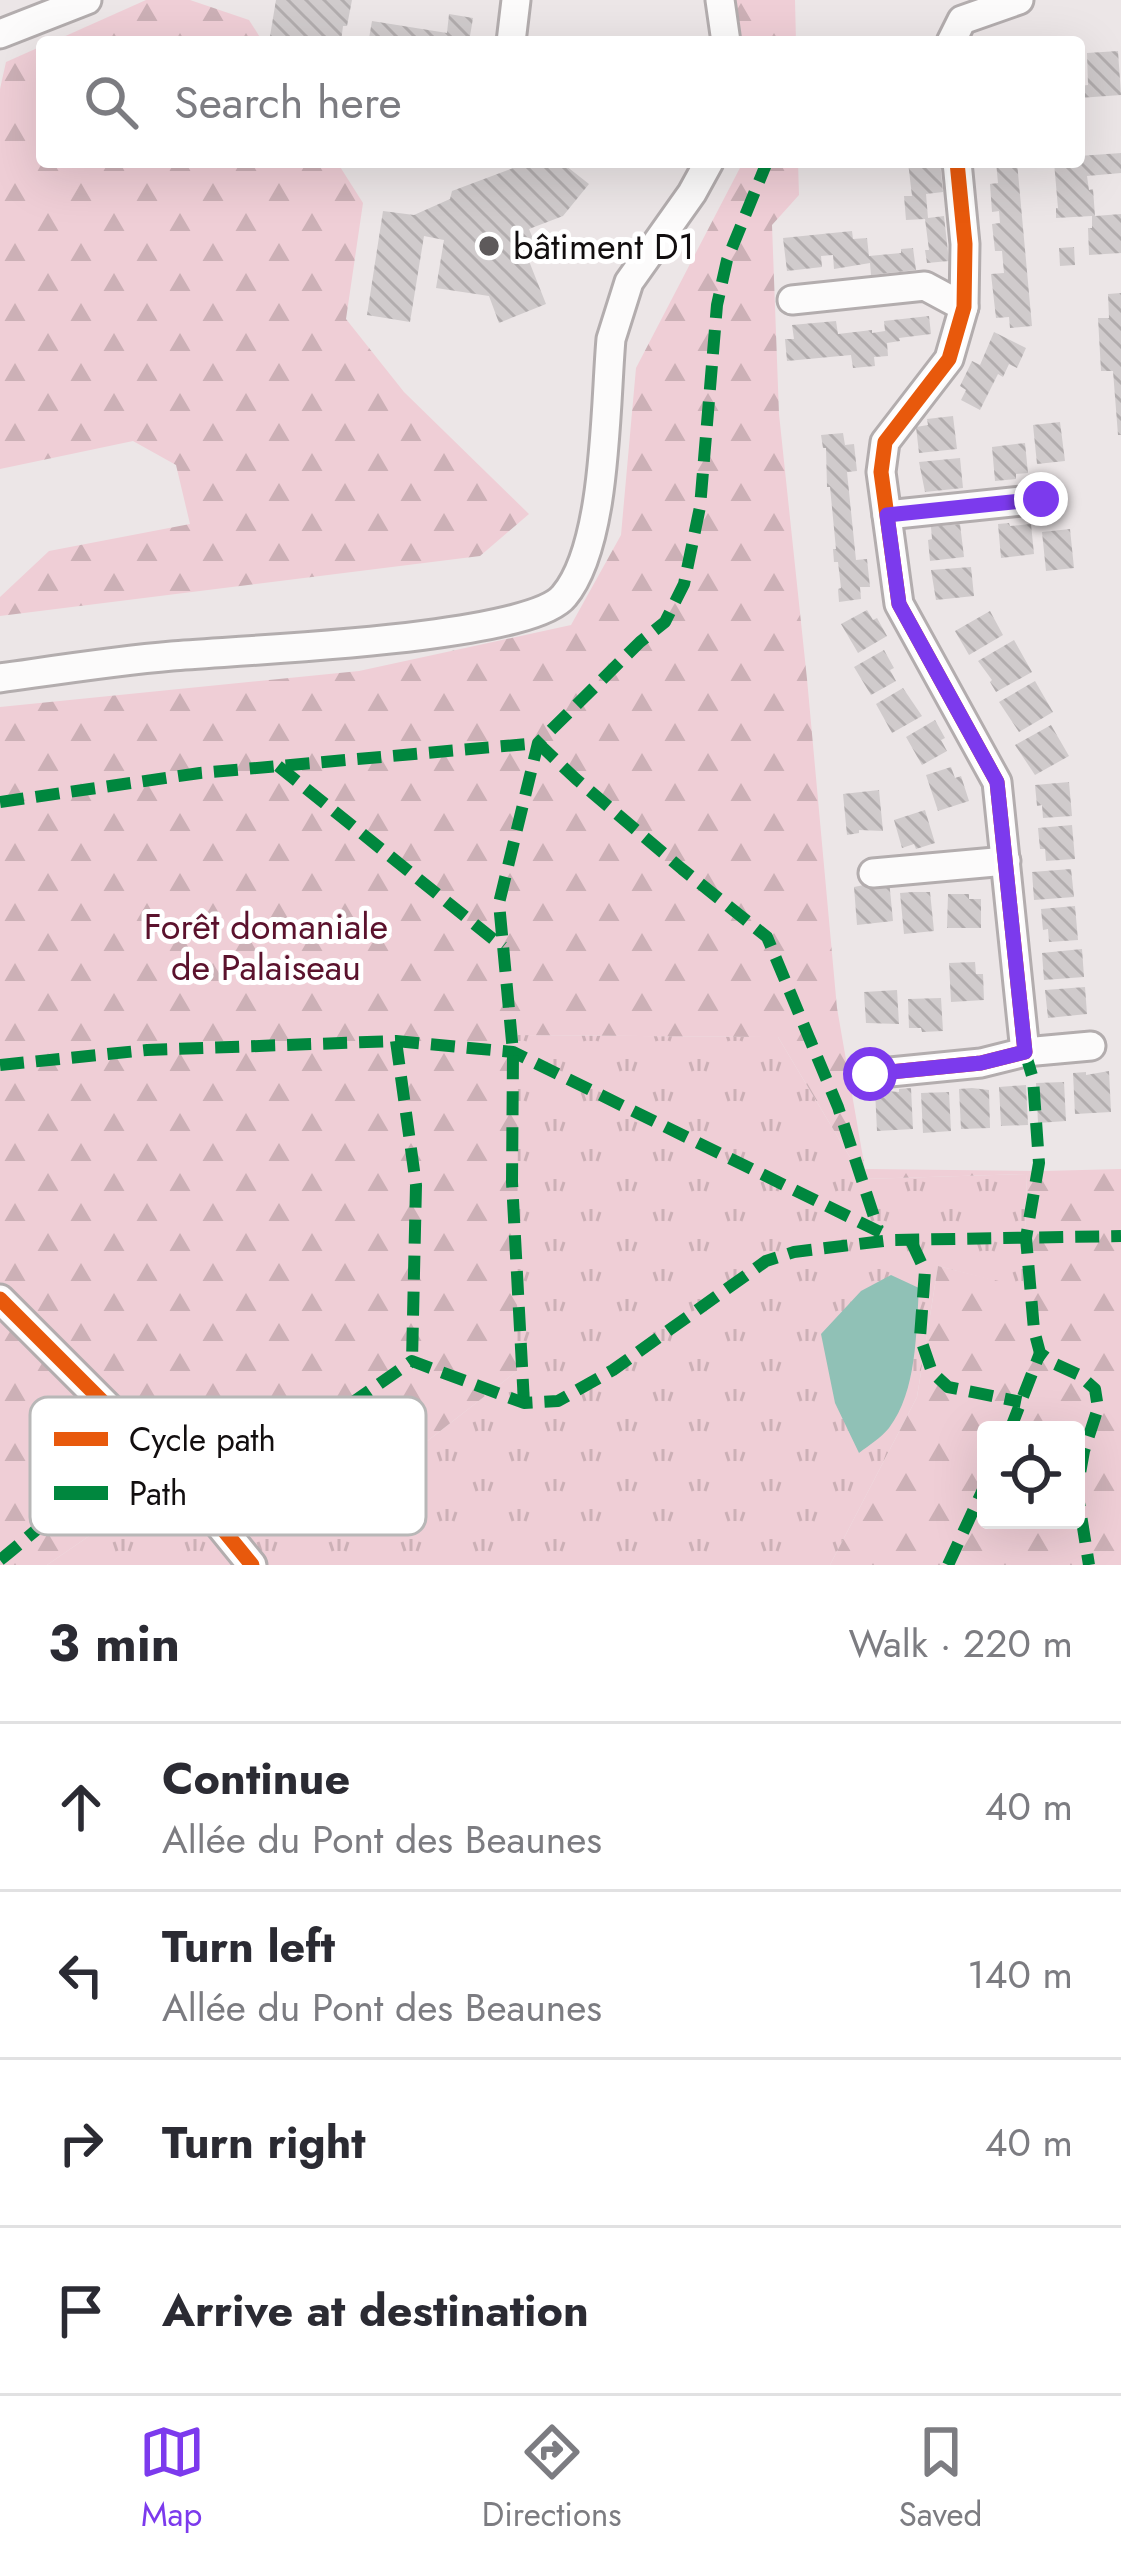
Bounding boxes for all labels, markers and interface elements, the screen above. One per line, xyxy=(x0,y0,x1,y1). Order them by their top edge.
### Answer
search box xyxy=(36,36,1085,168)
icon: search xyxy=(78,69,144,135)
text: Search here xyxy=(174,70,402,135)
place label: bâtiment D1 xyxy=(513,220,695,272)
marker: bâtiment D1 xyxy=(476,233,502,259)
route end xyxy=(1014,472,1068,526)
park label: Forêt domaniale de Palaiseau xyxy=(144,900,388,993)
route start xyxy=(843,1047,897,1101)
legend xyxy=(30,1397,426,1535)
text: Cycle path xyxy=(129,1416,276,1463)
map controls xyxy=(977,1421,1085,1529)
button: locate xyxy=(977,1421,1085,1529)
text: Path xyxy=(129,1470,187,1517)
text: 3 min xyxy=(48,1606,180,1680)
text: Walk · 220 m xyxy=(848,1615,1073,1672)
text: Continue xyxy=(162,1746,350,1811)
icon: ahead xyxy=(48,1774,114,1840)
text: 40 m xyxy=(985,1778,1073,1835)
text: Allée du Pont des Beaunes xyxy=(162,1811,602,1868)
text: Turn left xyxy=(162,1914,335,1979)
icon: left xyxy=(48,1942,114,2008)
text: 140 m xyxy=(967,1946,1073,2003)
text: Allée du Pont des Beaunes xyxy=(162,1979,602,2036)
icon: right xyxy=(48,2110,114,2176)
text: Turn right xyxy=(162,2110,366,2175)
text: 40 m xyxy=(985,2114,1073,2171)
icon: arrive xyxy=(48,2278,114,2344)
text: Arrive at destination xyxy=(162,2278,589,2343)
tab: Map xyxy=(139,2419,205,2538)
tab: Directions xyxy=(482,2419,622,2538)
tab: Saved xyxy=(899,2419,982,2538)

